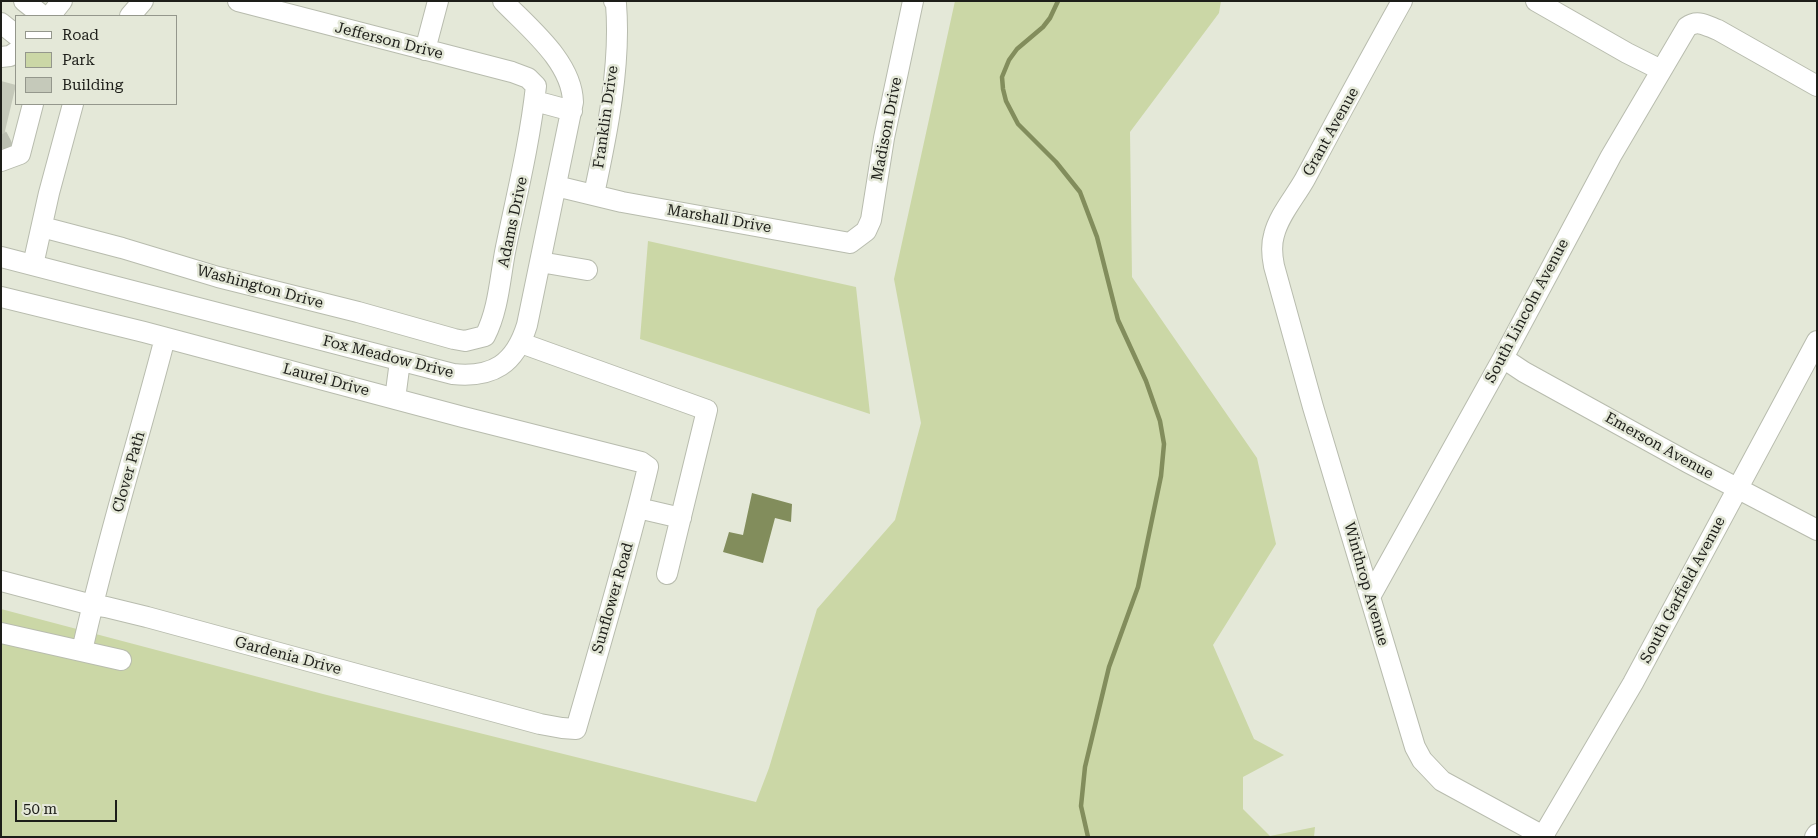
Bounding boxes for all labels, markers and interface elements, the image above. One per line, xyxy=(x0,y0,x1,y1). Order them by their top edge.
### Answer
legend xyxy=(15,15,178,105)
street label: Jefferson Drive xyxy=(333,19,445,63)
text: Road xyxy=(62,26,99,44)
text: Park xyxy=(62,51,95,69)
street label: Franklin Drive xyxy=(590,64,622,170)
text: Building xyxy=(62,76,123,94)
street label: Madison Drive xyxy=(868,76,906,182)
street label: Grant Avenue xyxy=(1299,84,1363,180)
street label: Adams Drive xyxy=(495,175,531,269)
street label: Marshall Drive xyxy=(665,201,773,237)
street label: South Lincoln Avenue xyxy=(1481,236,1573,386)
street label: Washington Drive xyxy=(195,261,325,313)
street label: Fox Meadow Drive xyxy=(321,332,455,382)
street label: Laurel Drive xyxy=(281,360,371,400)
street label: Emerson Avenue xyxy=(1602,409,1716,483)
street label: Clover Path xyxy=(109,429,149,515)
street label: South Garfield Avenue xyxy=(1637,514,1729,666)
street label: Winthrop Avenue xyxy=(1340,520,1392,648)
street label: Sunflower Road xyxy=(589,540,637,656)
street label: Gardenia Drive xyxy=(233,633,343,679)
scale bar xyxy=(18,790,120,822)
text: 50 m xyxy=(23,800,57,818)

